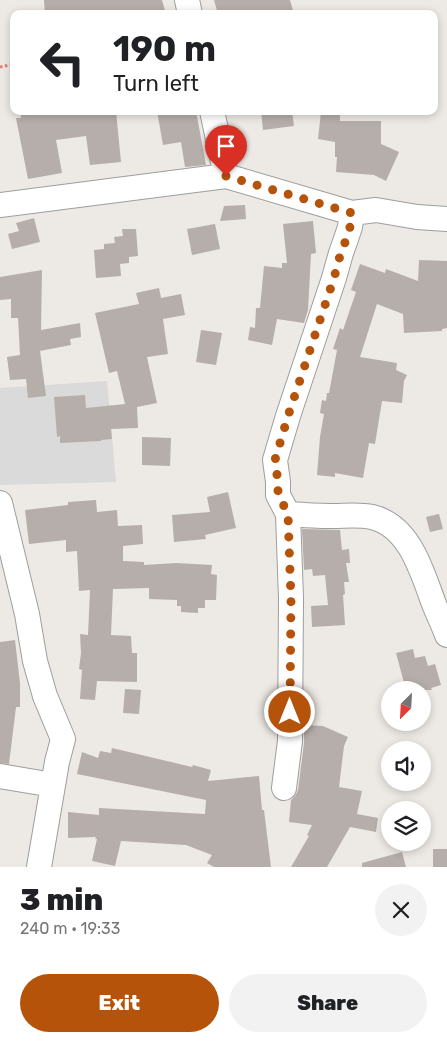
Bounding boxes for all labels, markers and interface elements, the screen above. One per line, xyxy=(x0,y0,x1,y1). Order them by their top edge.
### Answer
text: 190 m xyxy=(113,28,216,70)
icon: left xyxy=(30,30,95,95)
text: Turn left xyxy=(113,70,199,97)
pin xyxy=(205,125,247,176)
icon: arrive xyxy=(212,132,240,160)
north arrow xyxy=(381,681,431,731)
map controls xyxy=(381,681,431,851)
position arrow xyxy=(263,685,315,737)
button: sound xyxy=(381,741,431,791)
button: layers xyxy=(381,801,431,851)
text: 3 min xyxy=(20,882,103,918)
button: close xyxy=(375,884,427,936)
text: 240 m · 19:33 xyxy=(20,919,120,938)
button: Exit xyxy=(20,974,219,1032)
button: Share xyxy=(229,974,427,1032)

